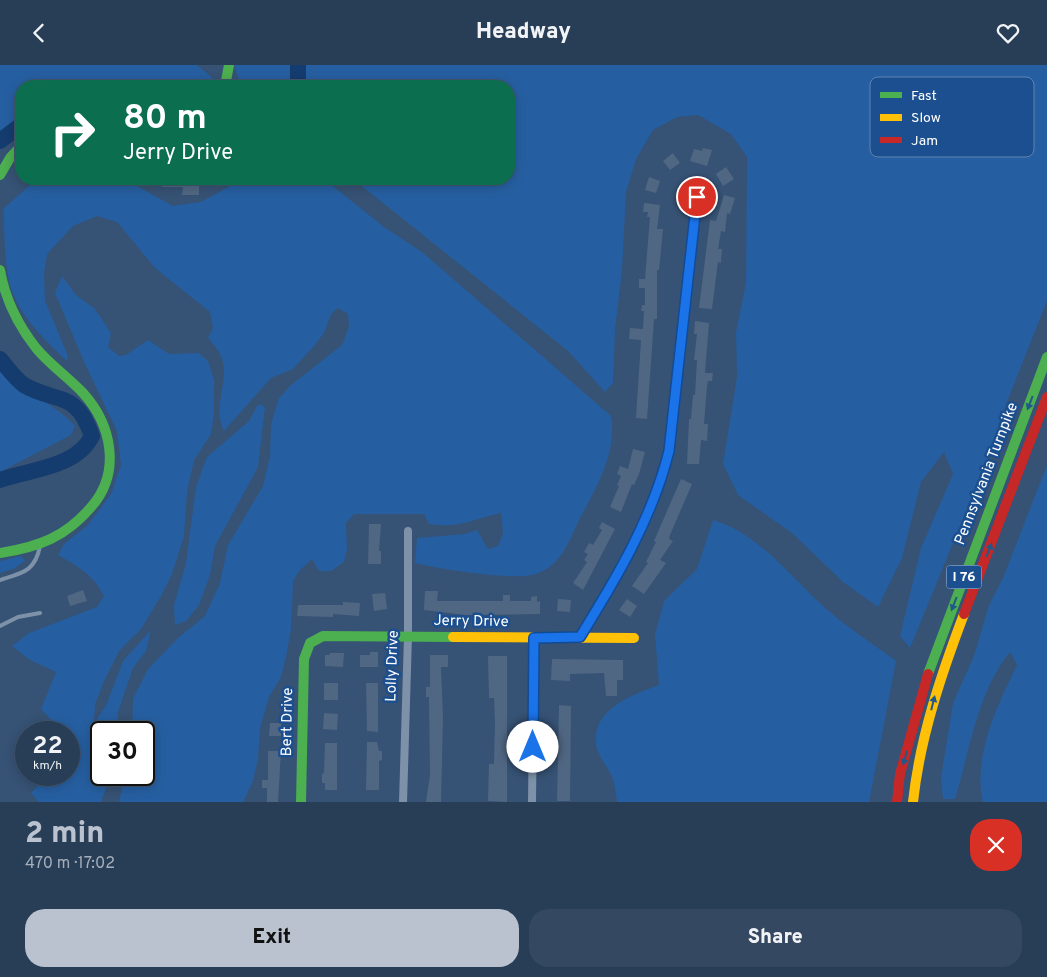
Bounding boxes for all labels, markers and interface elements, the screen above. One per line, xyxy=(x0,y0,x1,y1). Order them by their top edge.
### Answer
icon: back xyxy=(25,19,53,47)
text: Headway xyxy=(476,19,571,46)
icon: heart xyxy=(994,19,1022,47)
legend xyxy=(870,77,1034,157)
text: Fast xyxy=(911,88,937,105)
text: 80 m xyxy=(123,97,207,141)
icon: right xyxy=(40,100,105,165)
text: Slow xyxy=(911,110,941,127)
text: Jam xyxy=(911,133,938,150)
text: Jerry Drive xyxy=(123,140,233,167)
pin xyxy=(676,176,718,218)
icon: arrive xyxy=(683,183,711,211)
one-way arrow xyxy=(1026,395,1033,410)
street label: Pennsylvania Turnpike xyxy=(951,400,1023,548)
one-way arrow xyxy=(985,543,993,558)
road number: I 76 xyxy=(946,566,982,589)
one-way arrow xyxy=(950,597,958,612)
street label: Jerry Drive xyxy=(433,612,509,632)
street label: Lolly Drive xyxy=(382,630,404,702)
street label: Bert Drive xyxy=(278,687,298,757)
one-way arrow xyxy=(929,696,937,711)
position arrow xyxy=(506,720,558,772)
speed limit sign: 30 xyxy=(90,721,155,786)
text: 22 xyxy=(32,731,63,763)
one-way arrow xyxy=(900,751,908,766)
text: km/h xyxy=(33,758,62,774)
text: 2 min xyxy=(25,816,104,853)
button: close xyxy=(970,819,1022,871)
text: 470 m · 17:02 xyxy=(25,854,115,874)
button: Exit xyxy=(25,909,519,967)
button: Share xyxy=(529,909,1022,967)

